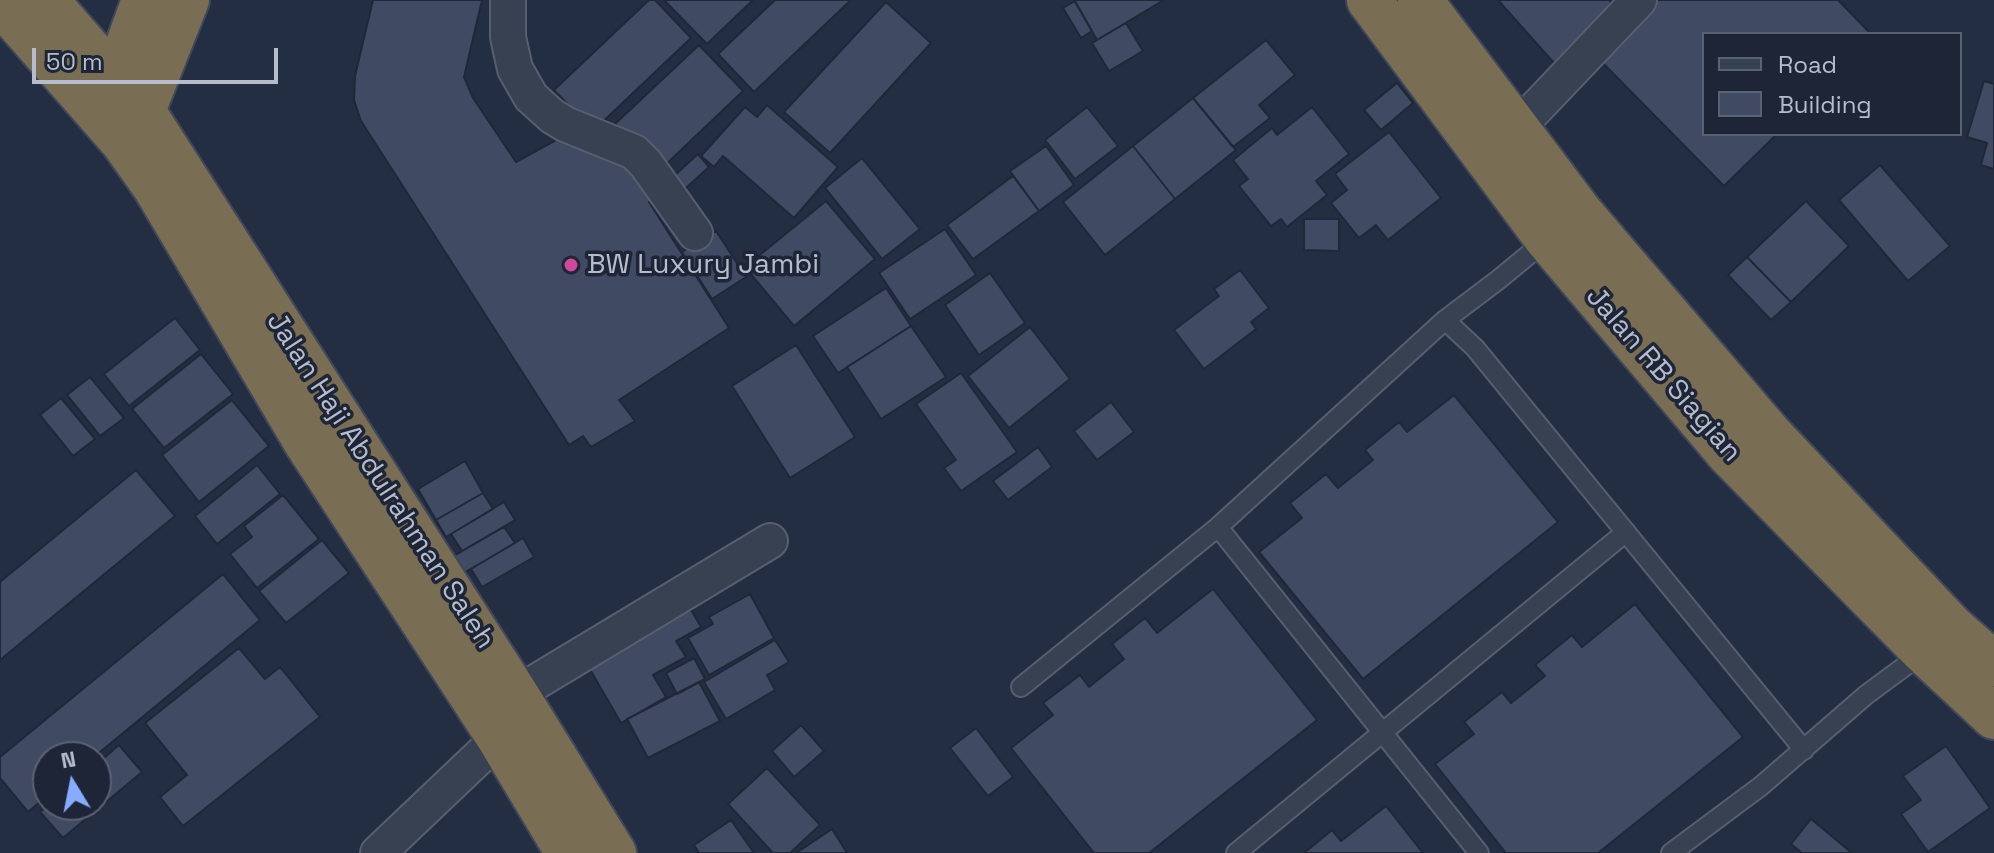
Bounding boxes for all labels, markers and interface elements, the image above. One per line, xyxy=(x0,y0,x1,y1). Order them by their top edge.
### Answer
scale bar xyxy=(36,32,282,82)
legend xyxy=(1702,32,1962,136)
text: 50 m xyxy=(46,46,103,77)
text: Road xyxy=(1778,49,1837,80)
text: Building xyxy=(1778,89,1872,120)
place label: BW Luxury Jambi xyxy=(587,248,819,282)
marker: BW Luxury Jambi xyxy=(562,256,580,274)
street label: Jalan RB Siagian xyxy=(1578,281,1748,469)
street label: Jalan Haji Abdulrahman Saleh xyxy=(259,307,501,655)
north arrow xyxy=(32,741,112,821)
text: N xyxy=(58,744,78,774)

